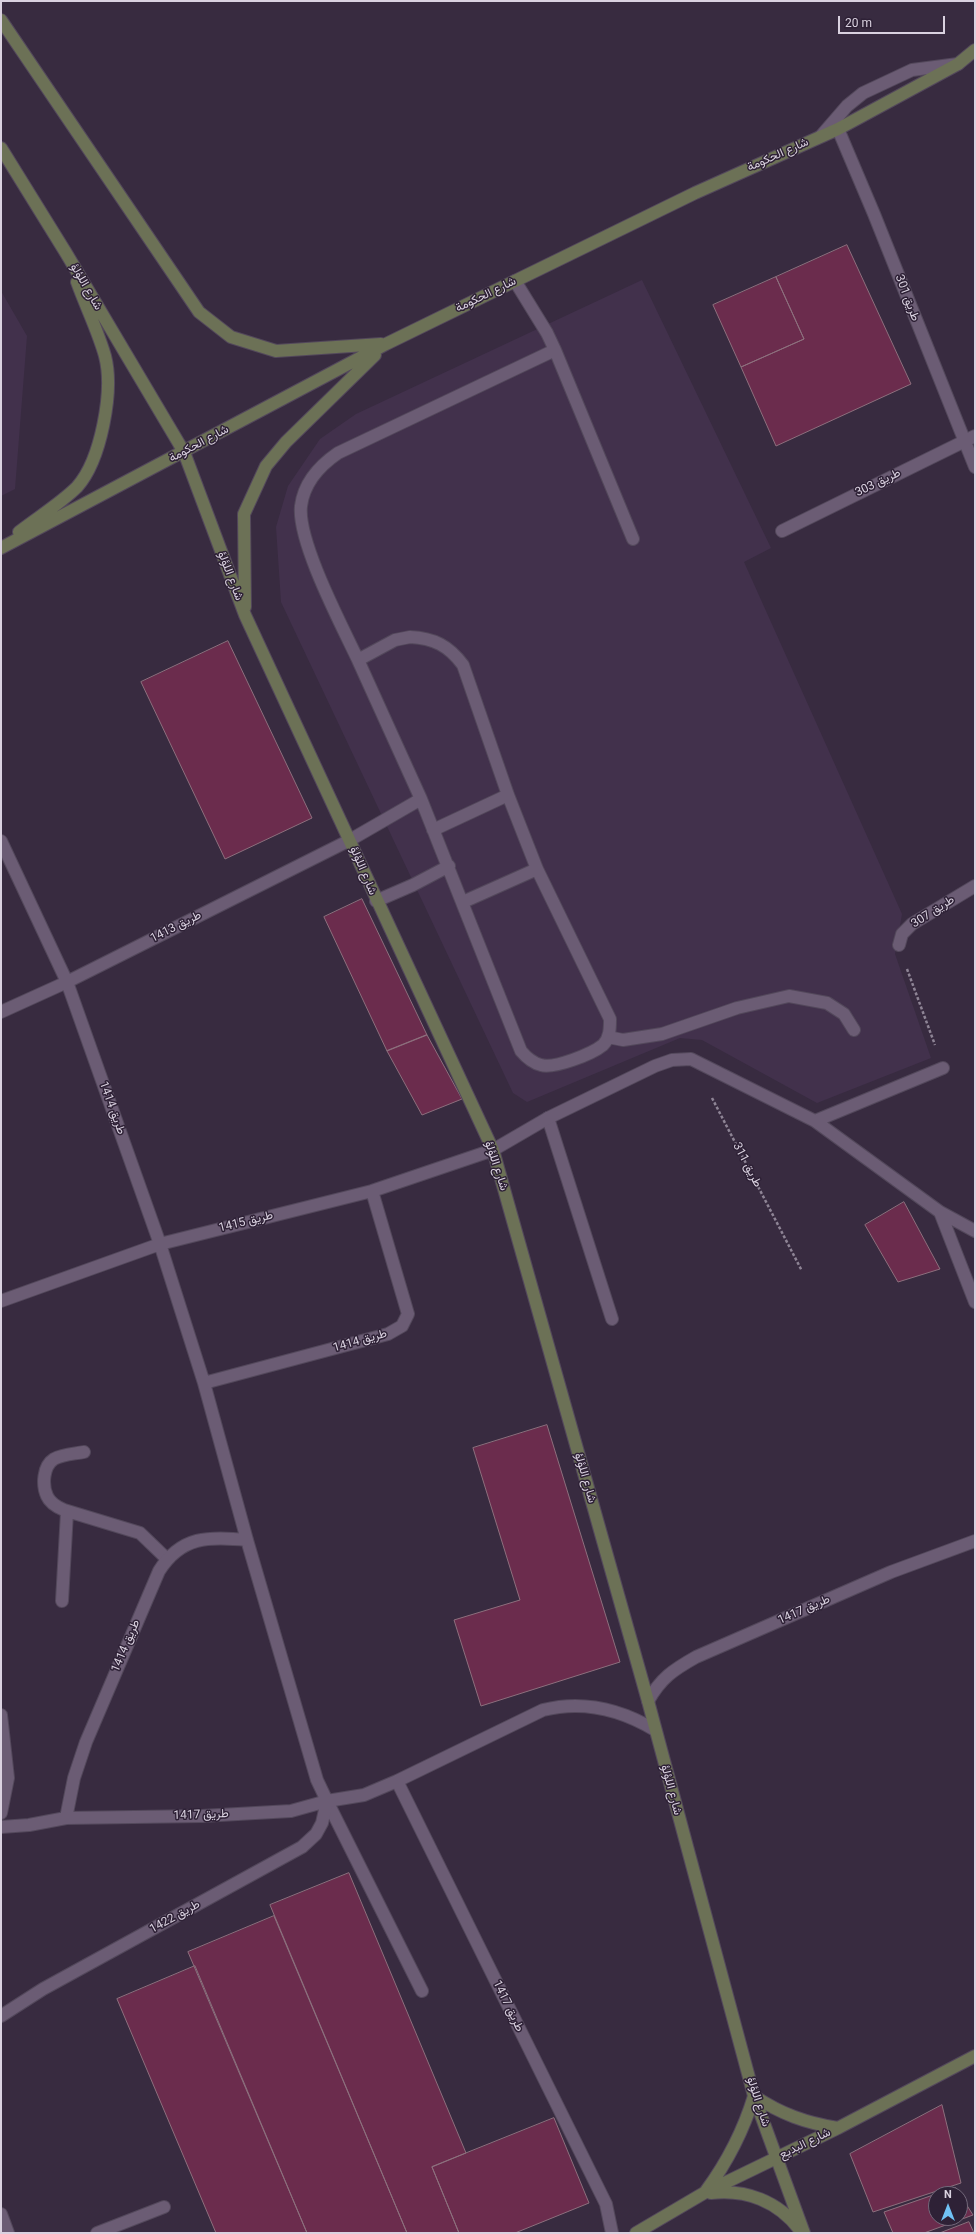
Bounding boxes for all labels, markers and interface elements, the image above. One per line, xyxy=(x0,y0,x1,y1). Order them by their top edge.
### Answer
scale bar xyxy=(840,8,947,34)
text: 20 m xyxy=(845,16,872,30)
street label: شارع الحكومة xyxy=(745,135,811,175)
street label: شارع اللؤلؤ xyxy=(67,261,105,313)
street label: طريق 301 xyxy=(892,273,922,323)
street label: شارع الحكومة xyxy=(453,274,519,316)
street label: شارع الحكومة xyxy=(167,422,231,466)
street label: طريق 303 xyxy=(853,466,903,500)
street label: شارع اللؤلؤ xyxy=(214,549,246,603)
street label: شارع اللؤلؤ xyxy=(346,845,380,897)
street label: طريق 307 xyxy=(909,893,957,931)
street label: طريق 1413 xyxy=(148,908,204,946)
street label: طريق 1414 xyxy=(96,1080,128,1136)
street label: شارع اللؤلؤ xyxy=(481,1139,511,1193)
street label: طريق 311 xyxy=(729,1140,765,1190)
street label: طريق 1415 xyxy=(217,1208,275,1236)
street label: طريق 1414 xyxy=(331,1326,389,1356)
street label: شارع اللؤلؤ xyxy=(571,1451,599,1505)
street label: طريق 1417 xyxy=(776,1592,832,1628)
street label: طريق 1414 xyxy=(109,1618,143,1674)
street label: شارع اللؤلؤ xyxy=(657,1763,685,1817)
street label: طريق 1417 xyxy=(173,1807,229,1823)
street label: طريق 1422 xyxy=(147,1897,203,1937)
street label: طريق 1417 xyxy=(489,1978,527,2034)
street label: شارع اللؤلؤ xyxy=(743,2075,773,2129)
street label: شارع البديع xyxy=(777,2125,833,2163)
north arrow xyxy=(928,2186,968,2226)
text: N xyxy=(944,2188,952,2201)

